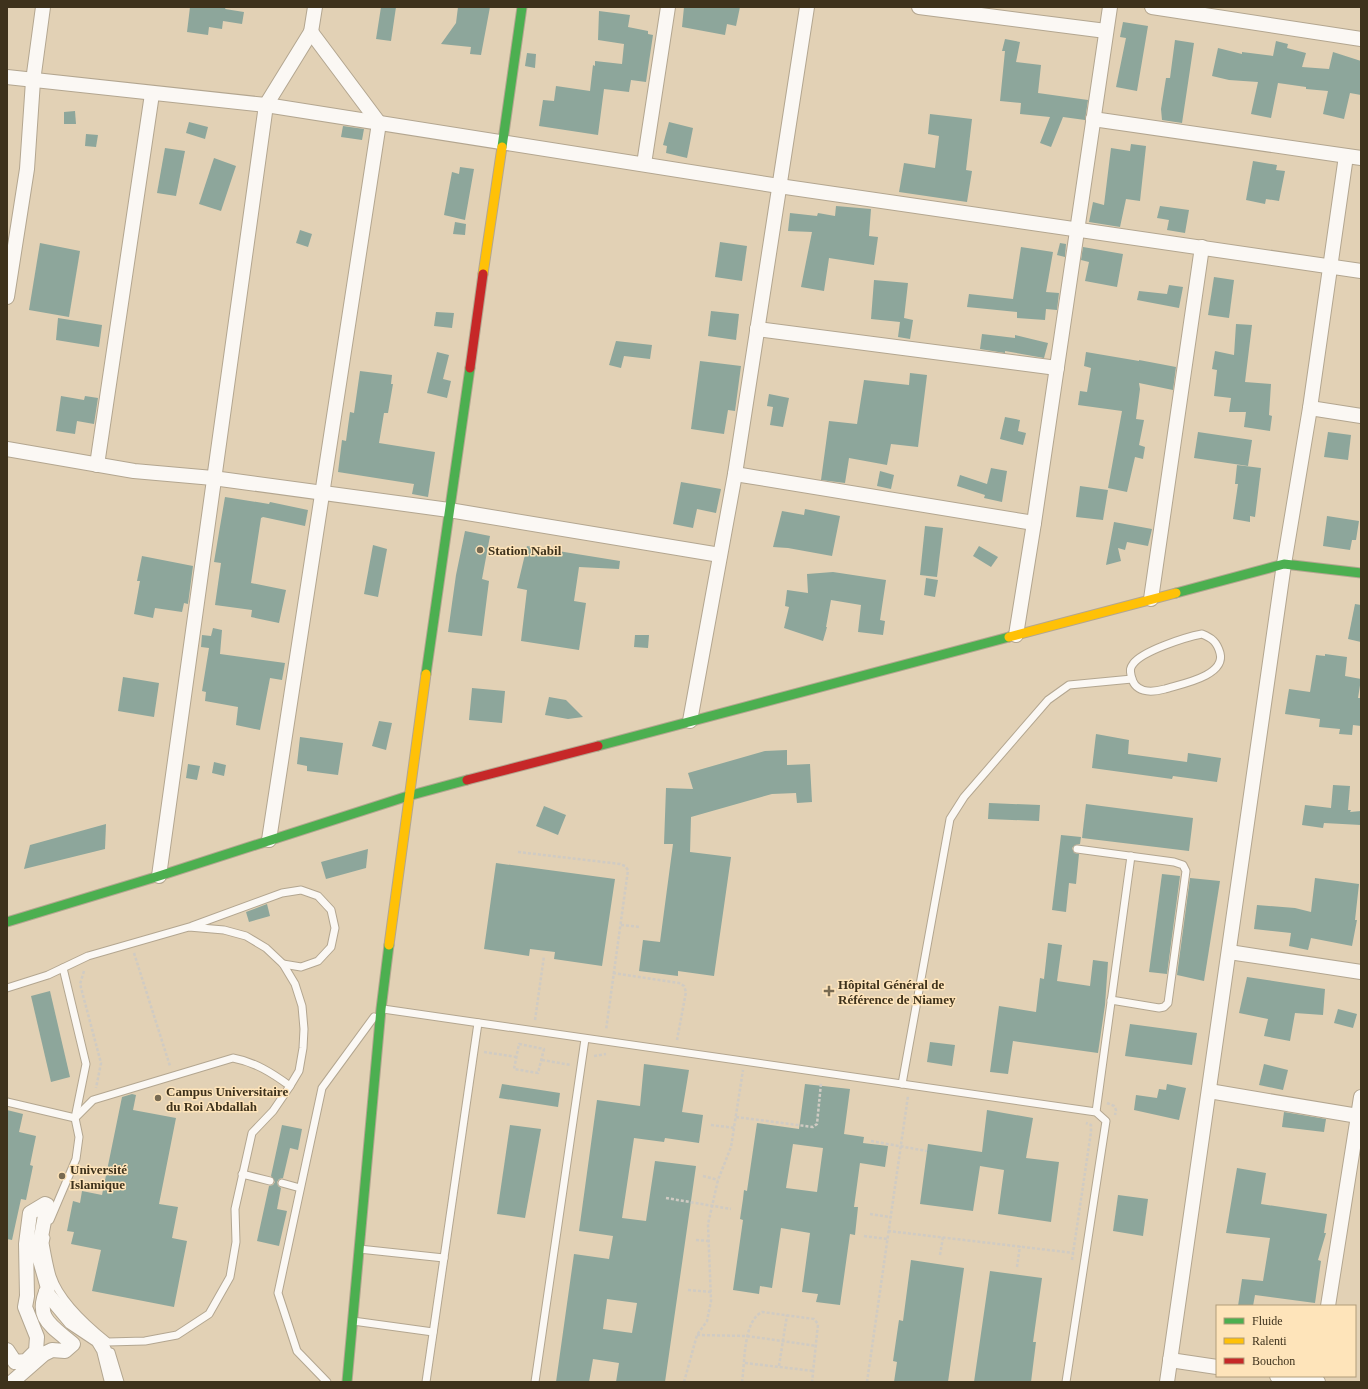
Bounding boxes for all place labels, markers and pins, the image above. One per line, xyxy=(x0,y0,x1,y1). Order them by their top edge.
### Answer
place label: Station Nabil xyxy=(488,543,562,558)
marker: Station Nabil xyxy=(475,545,485,555)
place label: Hôpital Général de Référence de Niamey xyxy=(838,977,956,1007)
marker: Hôpital Général de Référence de Niamey xyxy=(823,985,835,997)
place label: Campus Universitaire du Roi Abdallah xyxy=(166,1084,288,1114)
marker: Campus Universitaire du Roi Abdallah xyxy=(153,1093,163,1103)
place label: Université Islamique xyxy=(70,1162,127,1192)
marker: Université Islamique xyxy=(57,1171,67,1181)

